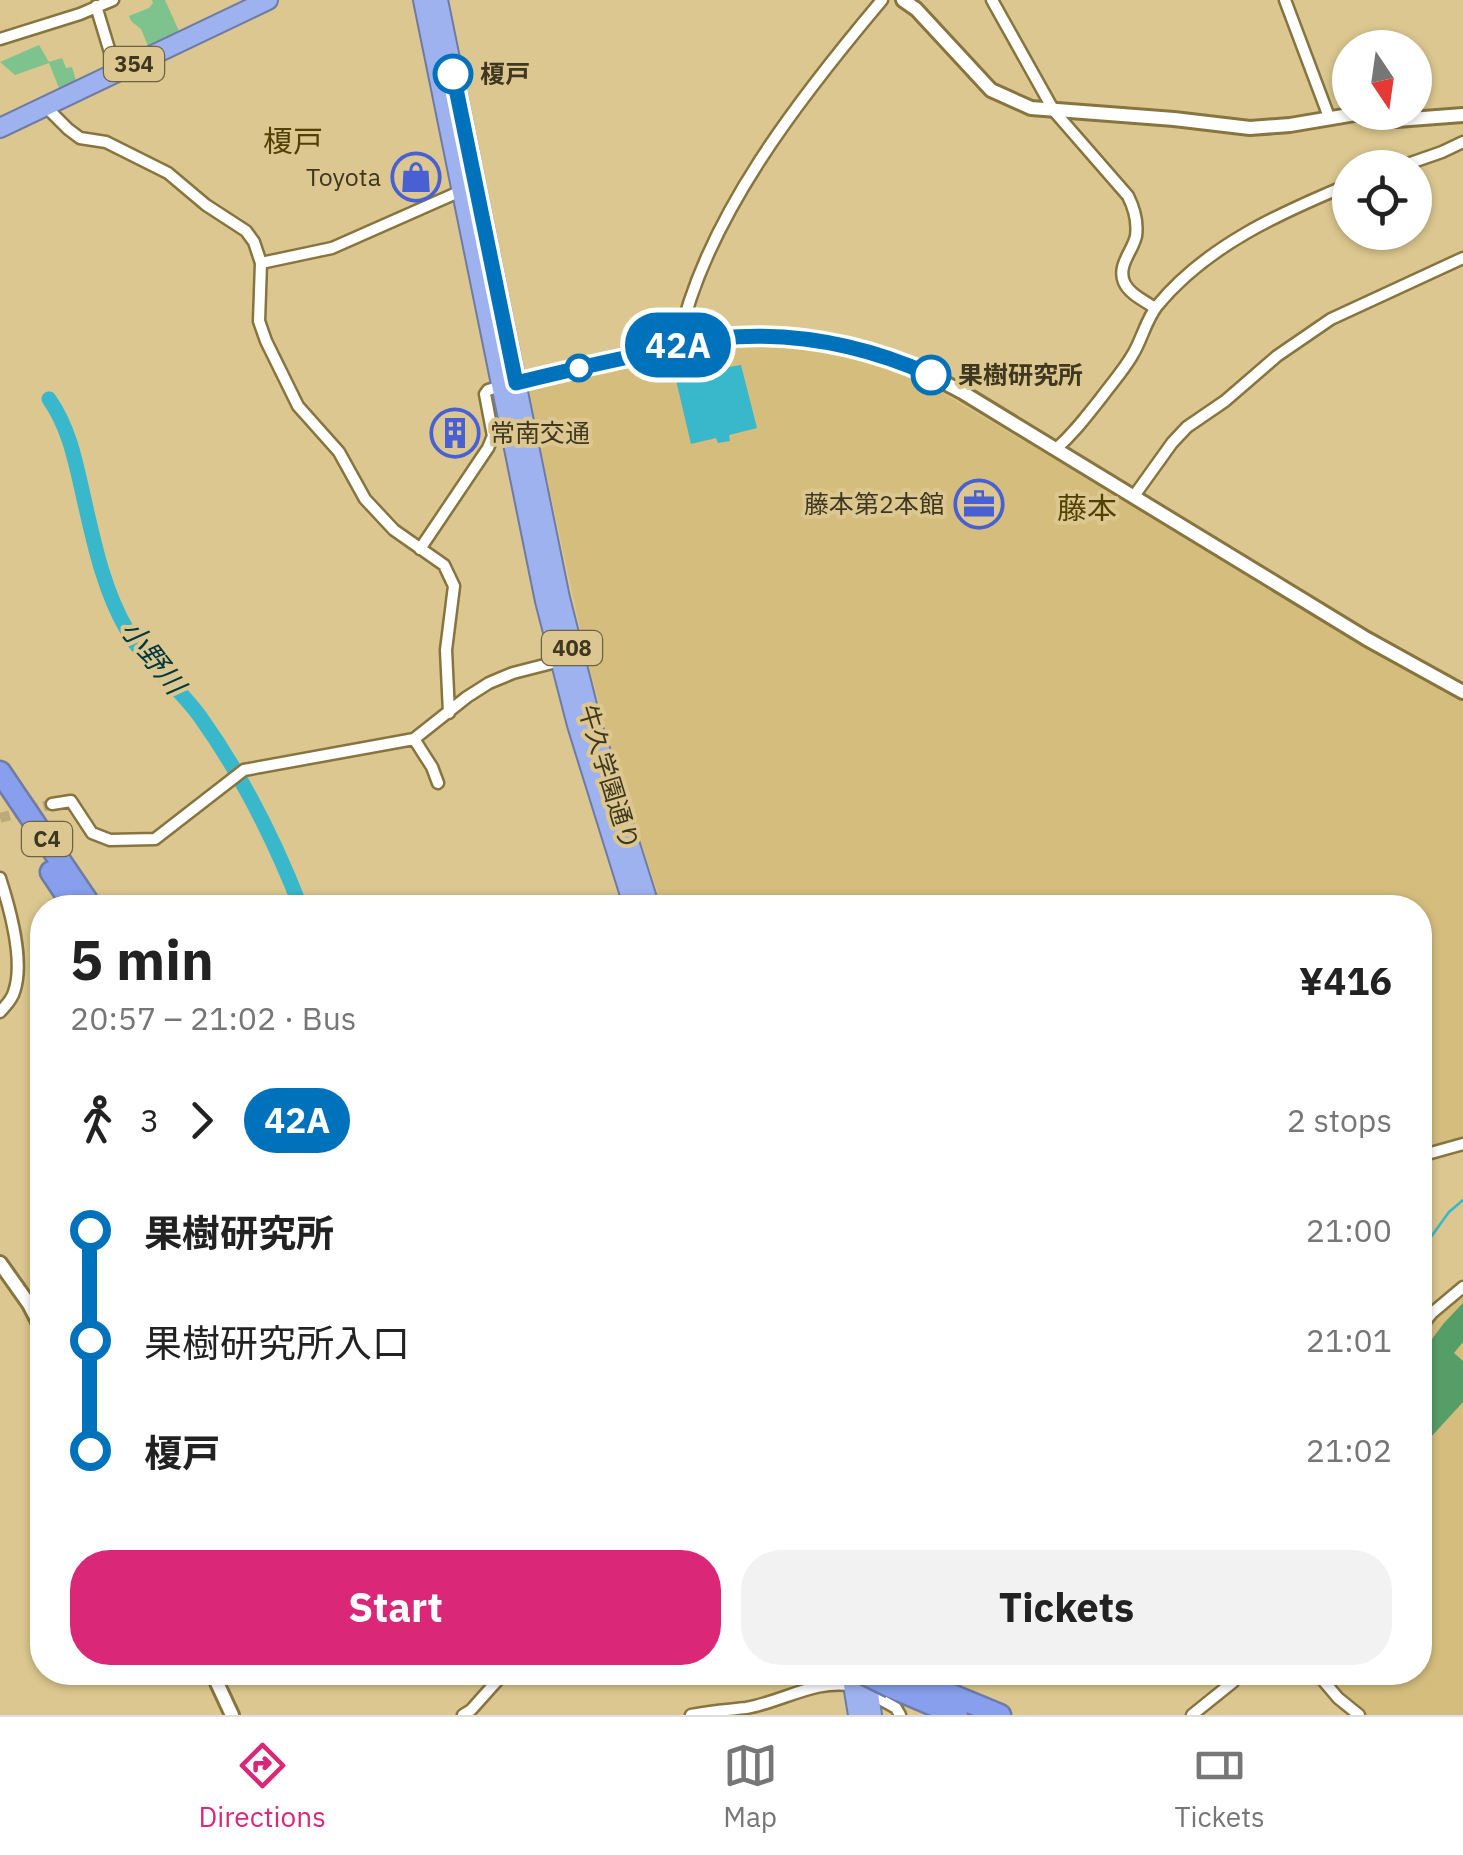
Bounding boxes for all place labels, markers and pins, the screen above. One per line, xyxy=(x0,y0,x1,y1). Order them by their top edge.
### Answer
marker: 榎戸 xyxy=(434,55,472,93)
place label: 榎戸 xyxy=(480,57,530,90)
shop icon: Toyota xyxy=(390,151,442,203)
place label: Toyota xyxy=(306,160,381,193)
unlabelled marker xyxy=(566,355,592,381)
marker: 果樹研究所 xyxy=(912,356,950,394)
place label: 果樹研究所 xyxy=(958,358,1083,391)
building icon: 常南交通 xyxy=(429,407,481,459)
place label: 常南交通 xyxy=(490,416,590,449)
office icon: 藤本第2本館 xyxy=(953,478,1005,530)
place label: 藤本第2本館 xyxy=(804,487,944,520)

